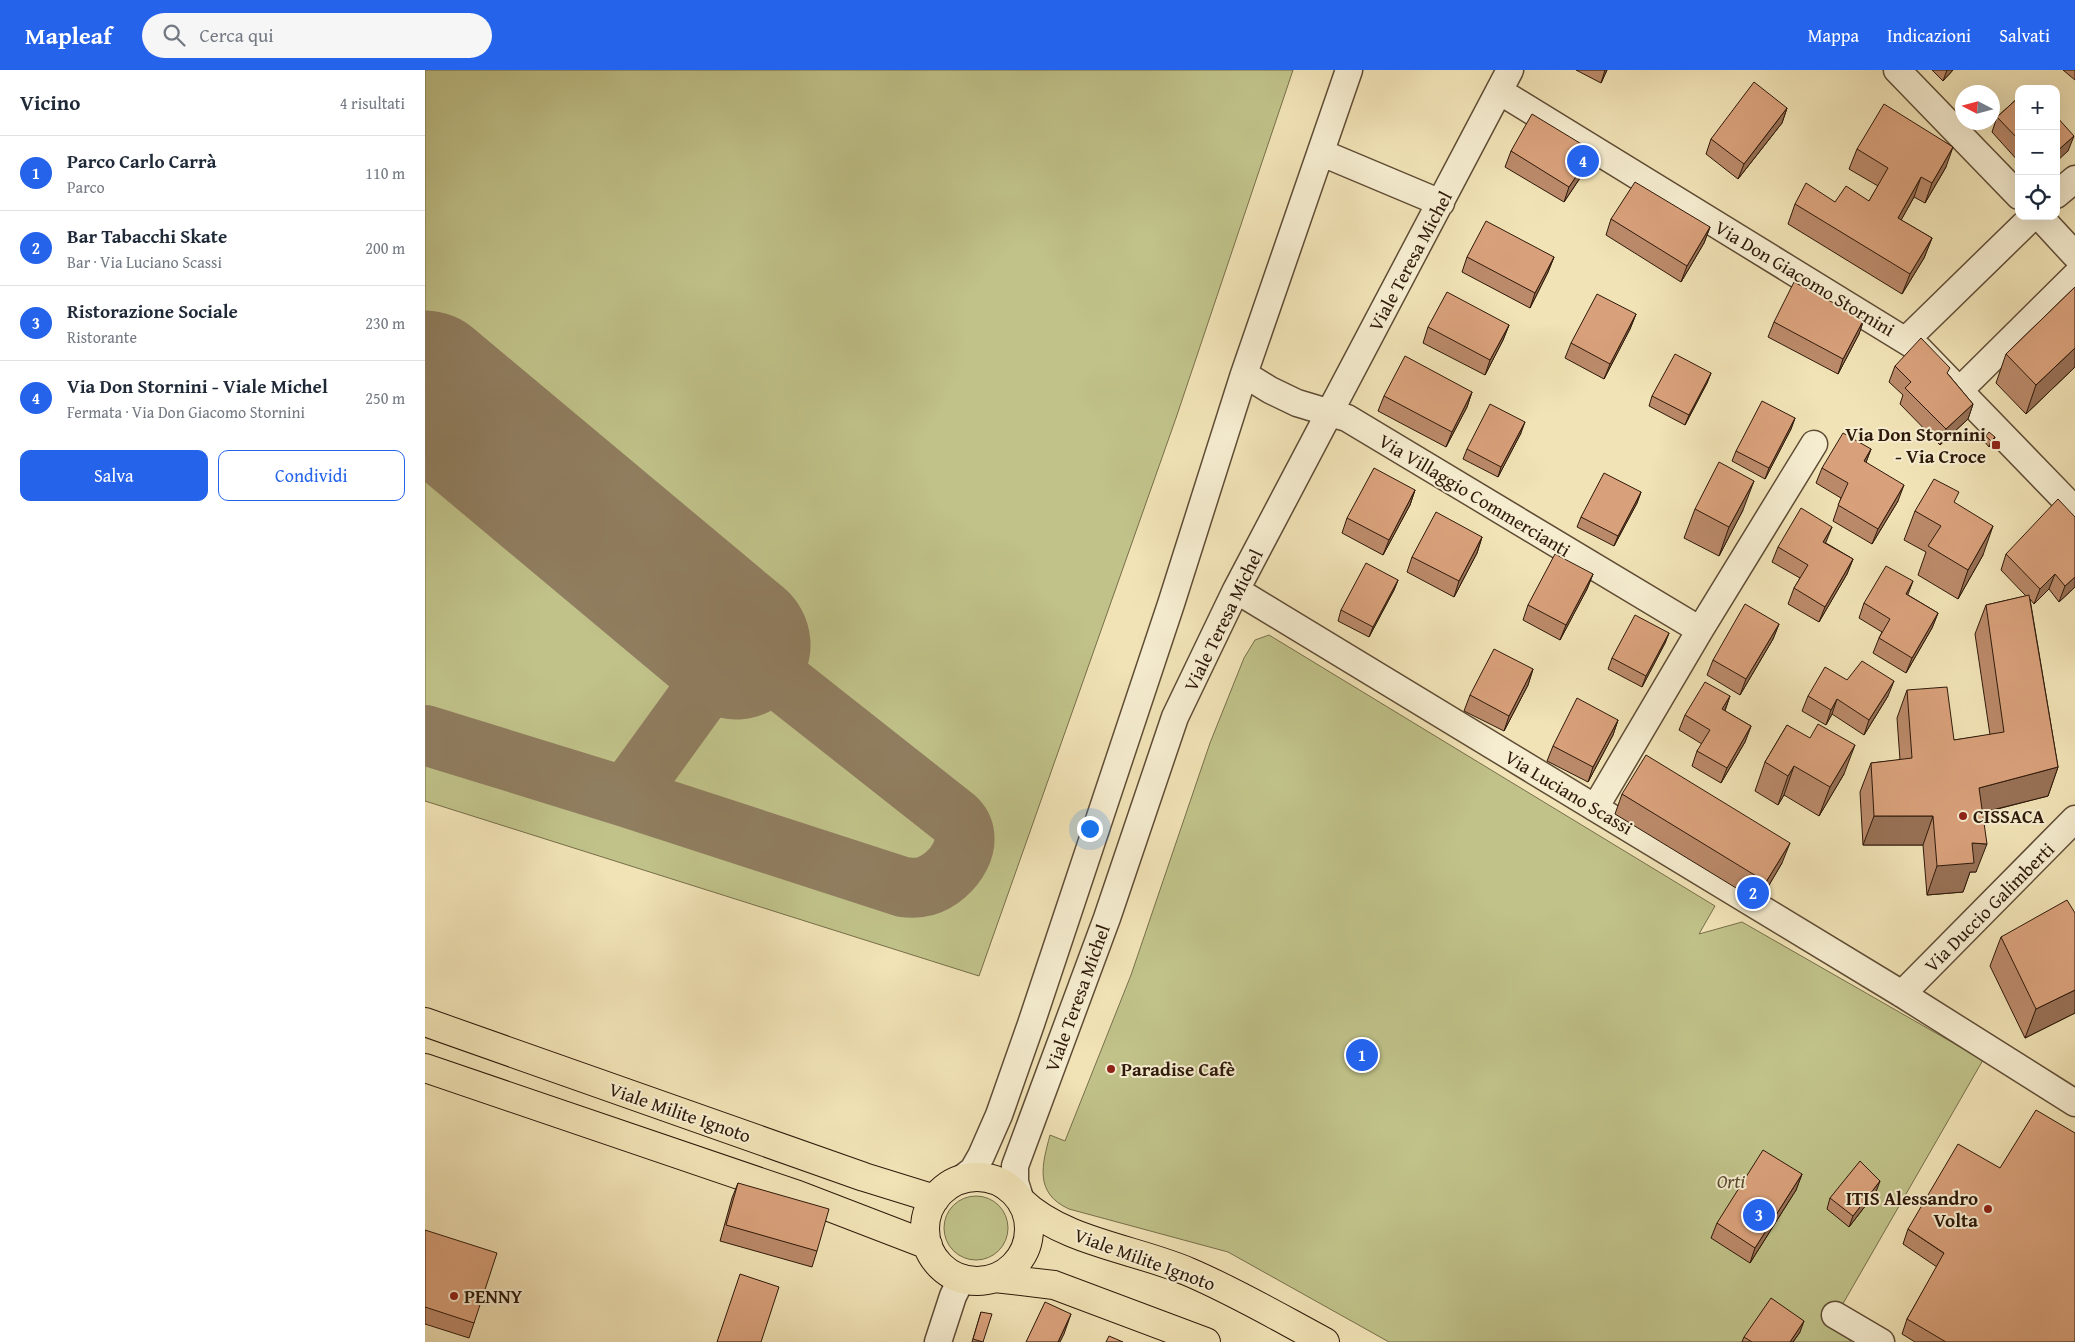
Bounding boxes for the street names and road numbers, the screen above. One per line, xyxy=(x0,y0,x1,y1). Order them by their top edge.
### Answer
street label: Viale Teresa Michel xyxy=(1361,186,1459,336)
street label: Via Don Giacomo Stornini xyxy=(1710,213,1900,343)
street label: Via Villaggio Commercianti xyxy=(1374,426,1576,564)
street label: Viale Teresa Michel xyxy=(1176,544,1270,696)
street label: Via Luciano Scassi xyxy=(1500,743,1638,841)
street label: Via Duccio Galimberti xyxy=(1918,836,2060,978)
street label: Viale Teresa Michel xyxy=(1037,920,1117,1076)
street label: Viale Milite Ignoto xyxy=(605,1075,755,1149)
street label: Viale Milite Ignoto xyxy=(1070,1220,1220,1298)

